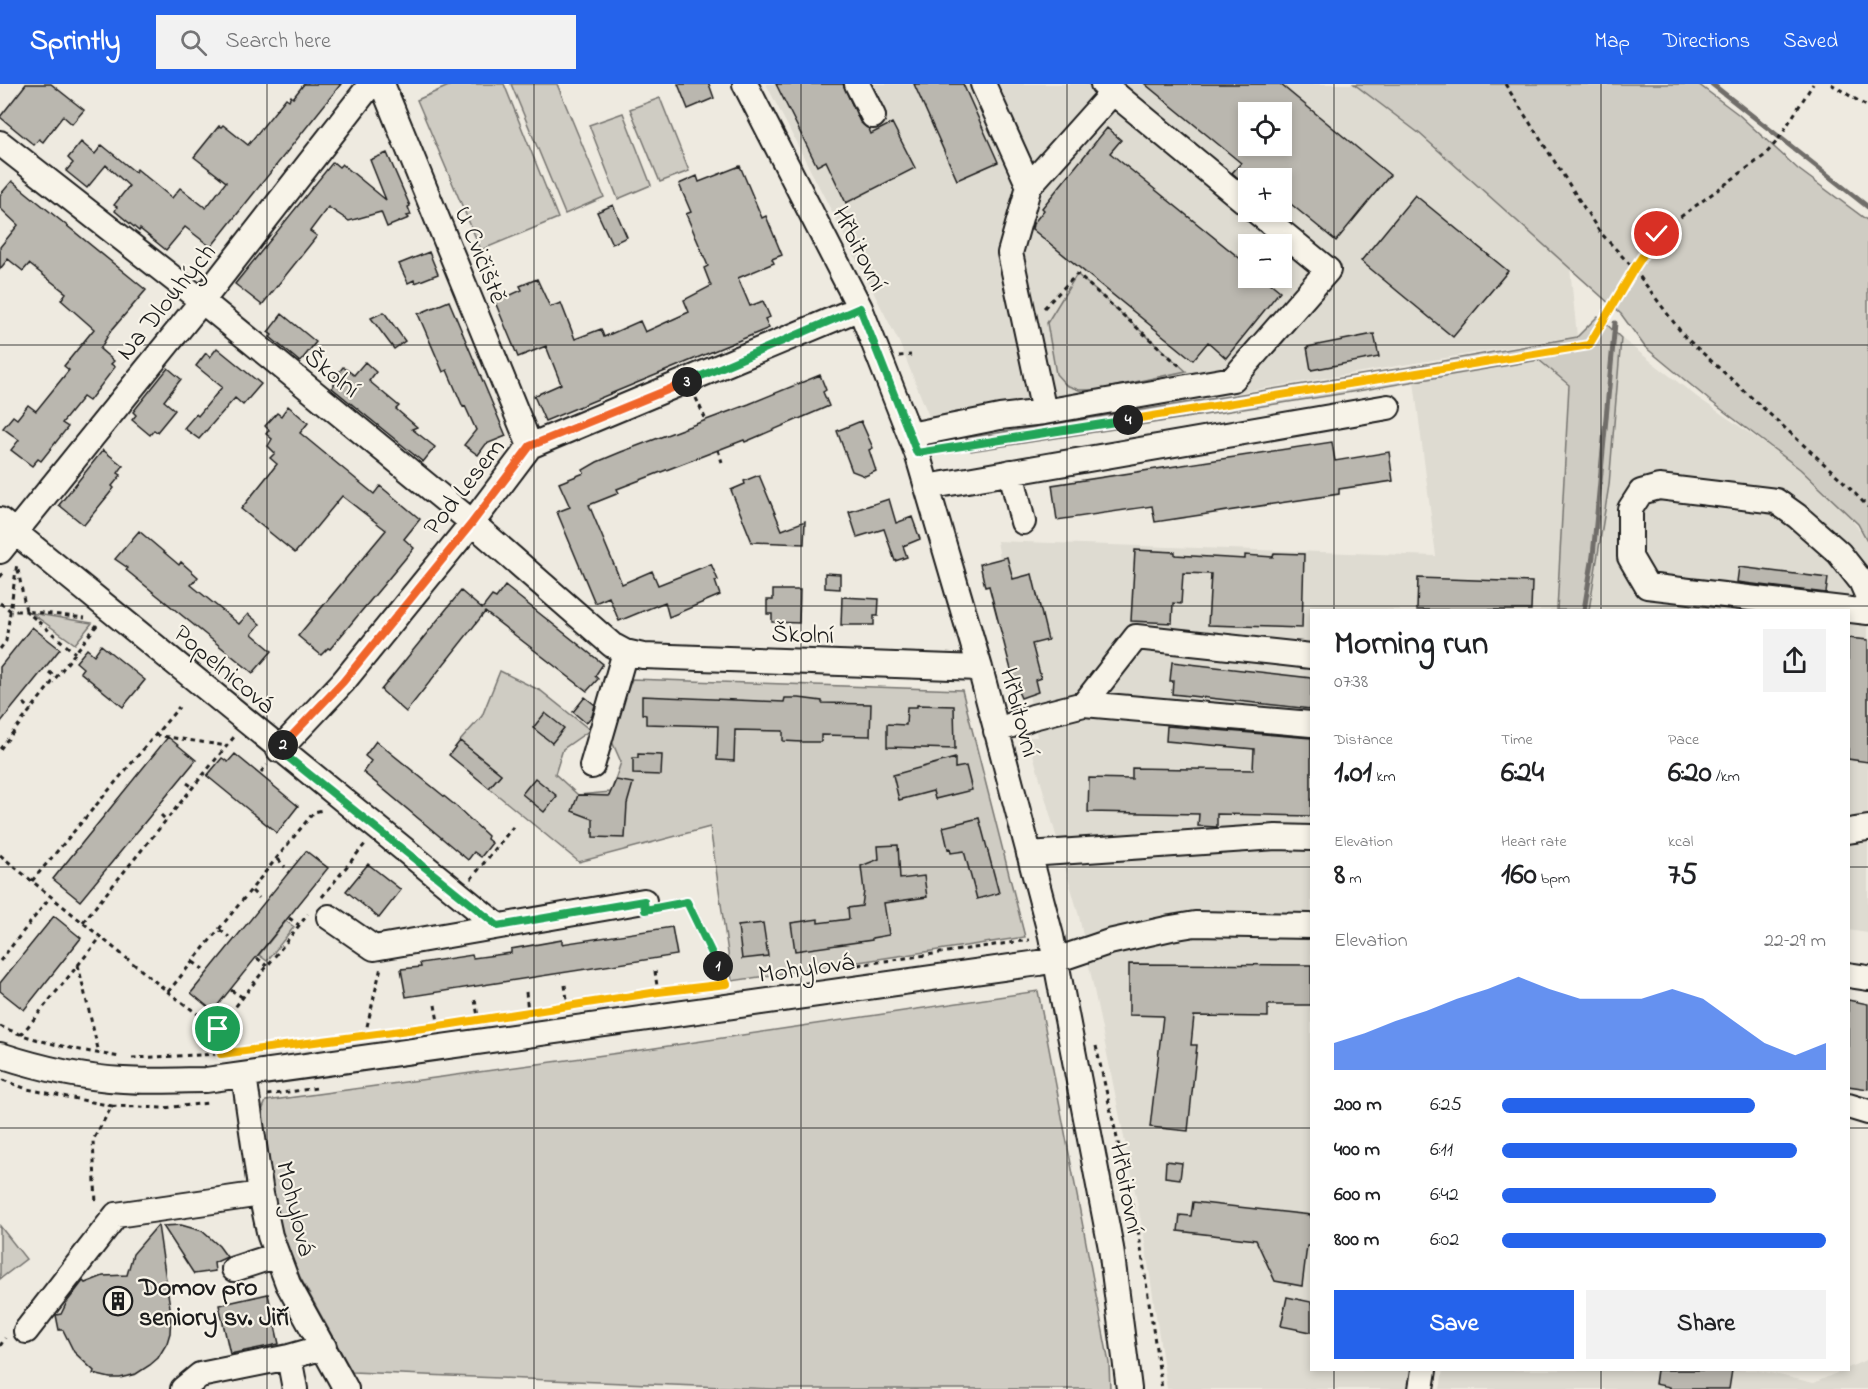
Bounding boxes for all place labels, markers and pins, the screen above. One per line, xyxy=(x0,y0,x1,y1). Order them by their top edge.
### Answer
pin xyxy=(1631,208,1682,259)
pin: 3 xyxy=(672,367,702,397)
pin: 4 xyxy=(1113,405,1143,435)
pin: 2 xyxy=(268,730,298,760)
pin: 1 xyxy=(703,951,733,981)
pin xyxy=(192,1003,243,1054)
place label: Domov pro seniory sv. Jiří xyxy=(138,1270,289,1338)
building icon: Domov pro seniory sv. Jiří xyxy=(102,1285,134,1317)

